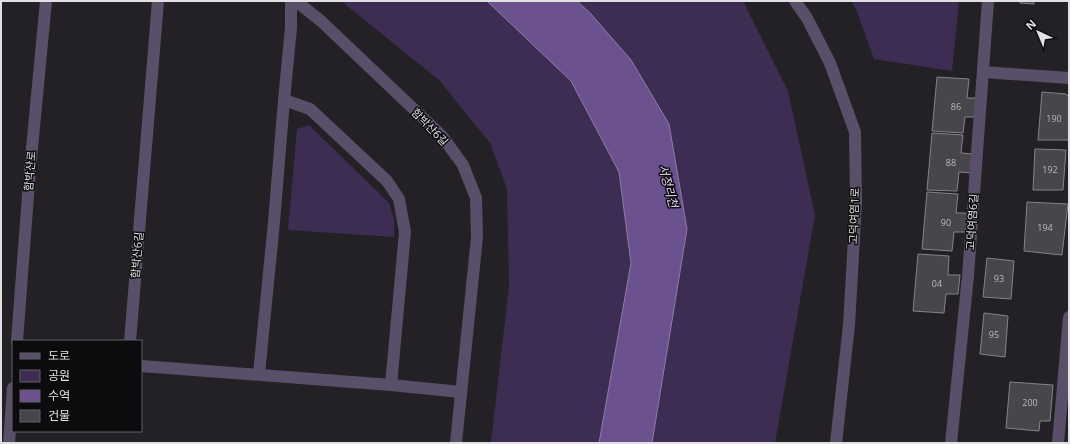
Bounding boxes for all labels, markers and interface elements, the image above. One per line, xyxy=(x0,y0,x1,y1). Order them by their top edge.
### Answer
north arrow xyxy=(1018,12,1058,52)
text: N xyxy=(1022,16,1039,33)
house number: 86 xyxy=(951,100,961,113)
street label: 함박산6길 xyxy=(409,105,452,149)
house number: 190 xyxy=(1046,112,1062,125)
street label: 함박산로 xyxy=(20,150,39,192)
house number: 88 xyxy=(946,156,956,169)
water label: 서정리천 xyxy=(655,162,683,211)
house number: 192 xyxy=(1042,163,1058,176)
street label: 고덕여염1로 xyxy=(845,187,862,245)
street label: 고덕여염6길 xyxy=(962,193,981,251)
house number: 90 xyxy=(941,216,951,229)
house number: 194 xyxy=(1037,221,1053,234)
street label: 함박산6길 xyxy=(127,231,146,279)
house number: 93 xyxy=(994,272,1004,285)
house number: 04 xyxy=(932,277,942,290)
house number: 95 xyxy=(989,328,999,341)
legend xyxy=(12,340,142,432)
text: 도로 xyxy=(48,347,70,364)
text: 공원 xyxy=(48,367,70,384)
text: 수역 xyxy=(48,387,70,404)
house number: 200 xyxy=(1022,396,1038,409)
text: 건물 xyxy=(48,407,70,424)

